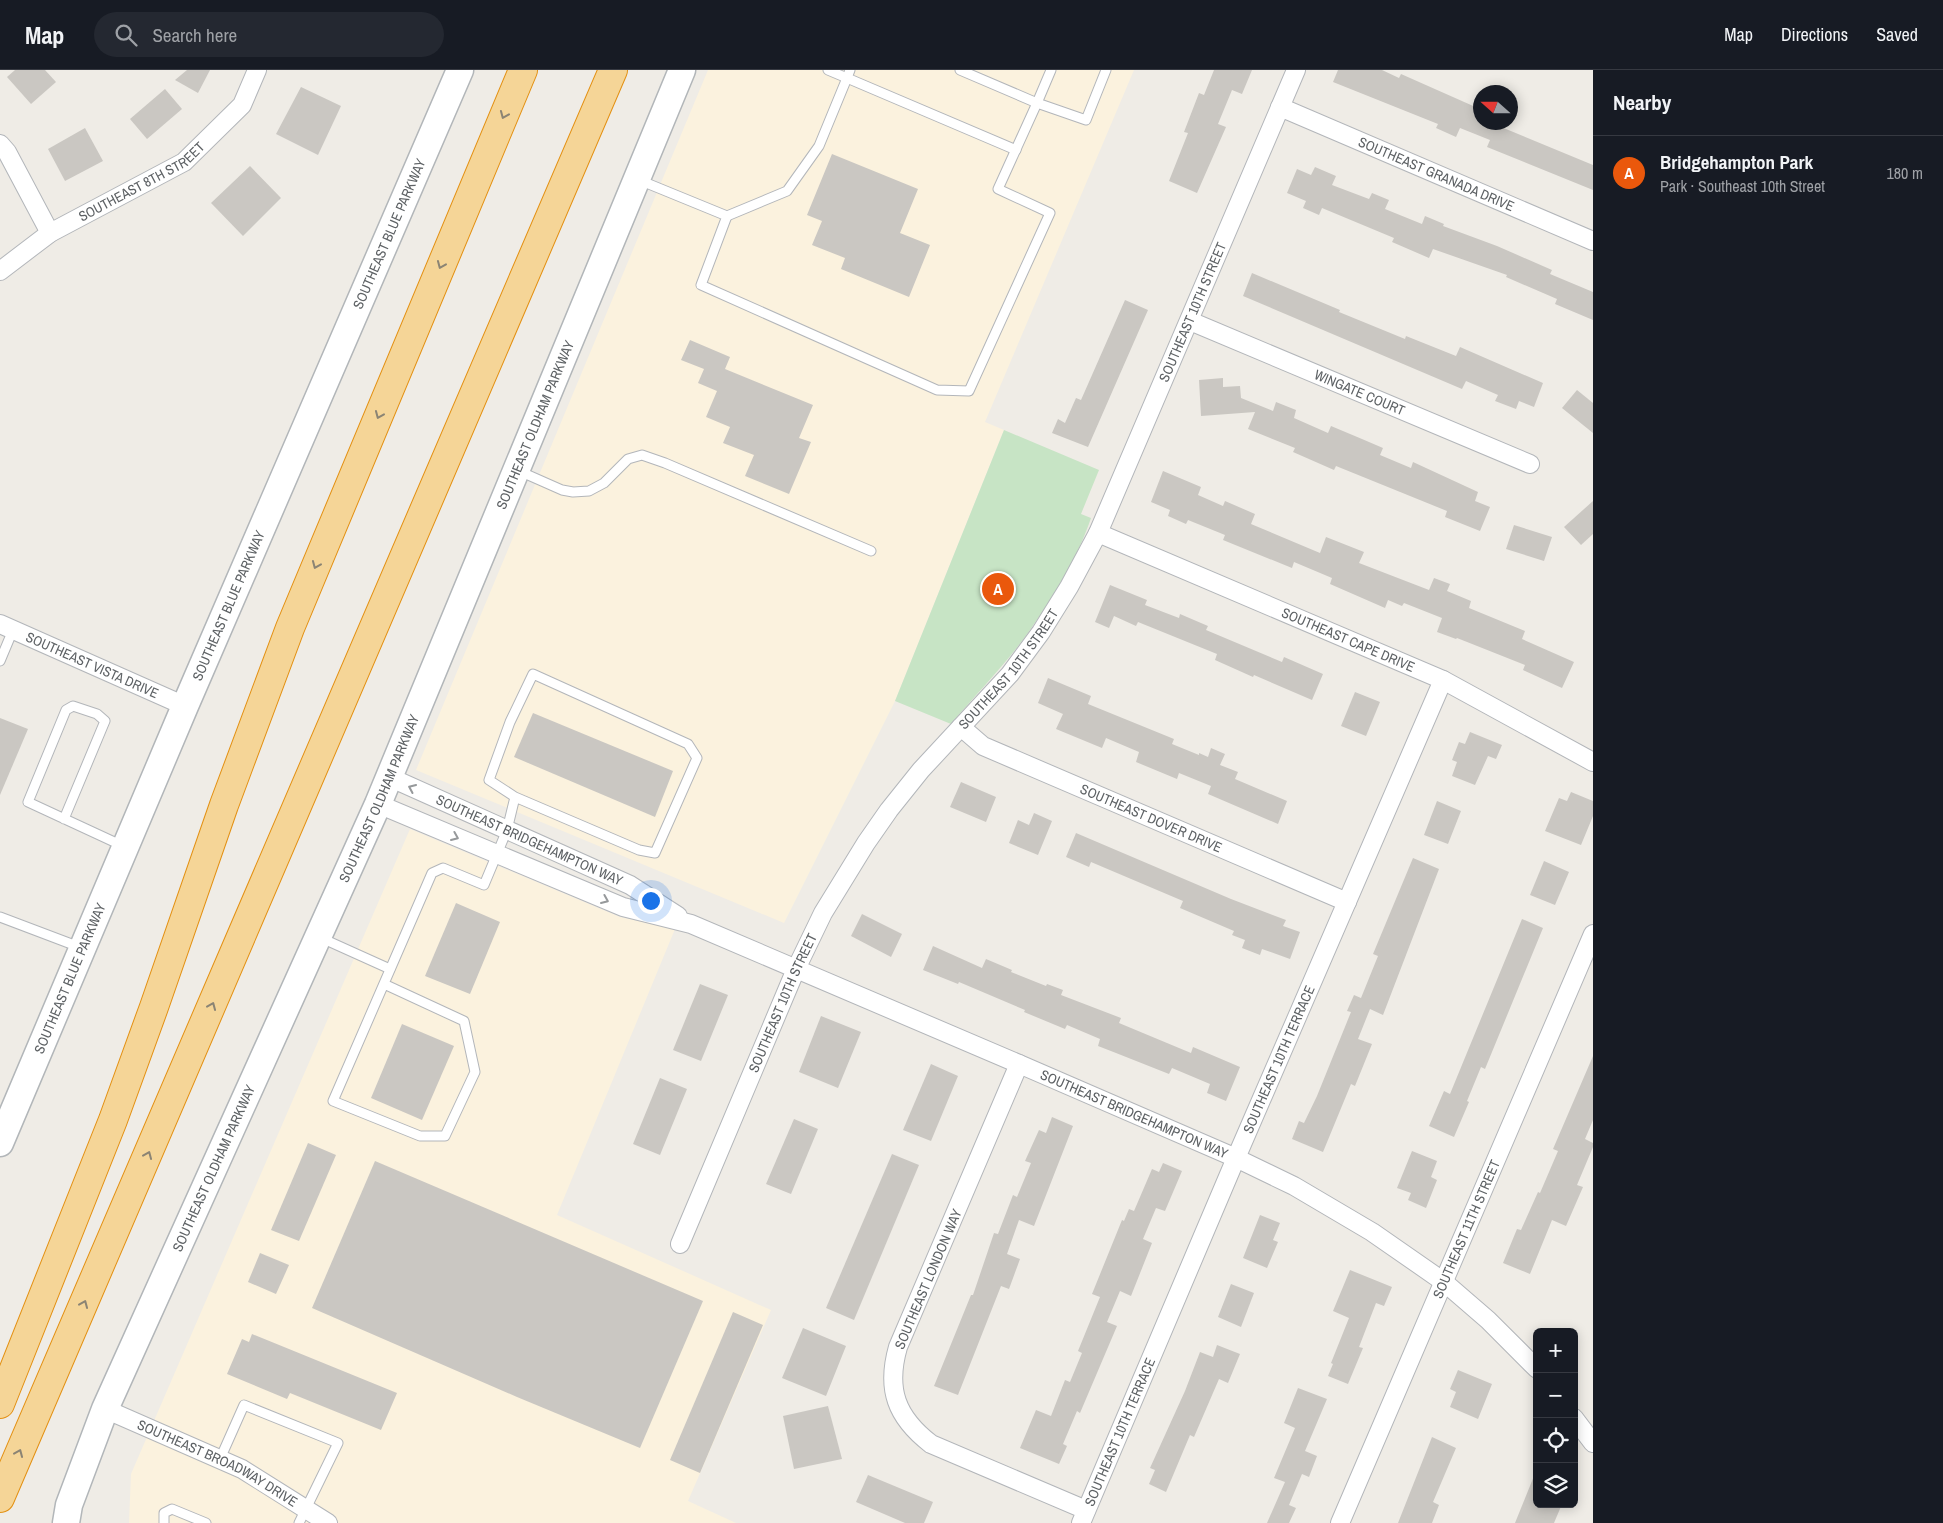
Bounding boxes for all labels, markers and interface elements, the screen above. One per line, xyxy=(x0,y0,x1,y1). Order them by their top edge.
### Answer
search box xyxy=(94,12,444,57)
text: Map xyxy=(25,19,64,51)
icon: search xyxy=(112,21,140,49)
text: Search here xyxy=(152,22,237,48)
text: Map xyxy=(1724,22,1753,47)
text: Directions xyxy=(1781,22,1848,47)
text: Saved xyxy=(1876,22,1918,47)
north arrow xyxy=(1473,85,1518,130)
text: Nearby xyxy=(1613,88,1671,117)
one-way arrow xyxy=(500,110,510,119)
street label: SOUTHEAST GRANADA DRIVE xyxy=(1356,133,1517,215)
street label: SOUTHEAST 8TH STREET xyxy=(75,138,208,225)
text: Bridgehampton Park xyxy=(1660,149,1813,175)
street label: SOUTHEAST BLUE PARKWAY xyxy=(349,156,430,312)
text: A xyxy=(1624,162,1634,184)
text: 180 m xyxy=(1887,162,1923,184)
text: Park · Southeast 10th Street xyxy=(1660,175,1825,197)
street label: SOUTHEAST 10TH STREET xyxy=(1155,240,1230,384)
one-way arrow xyxy=(437,260,448,269)
street label: SOUTHEAST OLDHAM PARKWAY xyxy=(492,337,578,512)
street label: WINGATE COURT xyxy=(1312,365,1408,419)
one-way arrow xyxy=(374,410,385,419)
street label: SOUTHEAST BLUE PARKWAY xyxy=(188,527,269,683)
one-way arrow xyxy=(312,560,322,569)
pin: A xyxy=(982,570,1014,608)
street label: SOUTHEAST CAPE DRIVE xyxy=(1279,603,1418,676)
street label: SOUTHEAST 10TH STREET xyxy=(954,606,1062,733)
street label: SOUTHEAST VISTA DRIVE xyxy=(23,628,162,702)
street label: SOUTHEAST OLDHAM PARKWAY xyxy=(335,712,423,885)
street label: SOUTHEAST DOVER DRIVE xyxy=(1078,780,1225,856)
one-way arrow xyxy=(408,783,417,794)
street label: SOUTHEAST BRIDGEHAMPTON WAY xyxy=(433,790,626,890)
one-way arrow xyxy=(450,831,459,841)
your location xyxy=(638,888,664,914)
one-way arrow xyxy=(600,893,609,904)
street label: SOUTHEAST BLUE PARKWAY xyxy=(30,900,110,1056)
street label: SOUTHEAST 10TH STREET xyxy=(744,930,821,1075)
street label: SOUTHEAST 10TH TERRACE xyxy=(1239,983,1319,1136)
one-way arrow xyxy=(207,1002,217,1010)
street label: SOUTHEAST BRIDGEHAMPTON WAY xyxy=(1038,1065,1231,1163)
street label: SOUTHEAST OLDHAM PARKWAY xyxy=(168,1082,259,1254)
one-way arrow xyxy=(142,1151,153,1160)
street label: SOUTHEAST 11TH STREET xyxy=(1429,1157,1504,1301)
street label: SOUTHEAST LONDON WAY xyxy=(890,1206,966,1352)
one-way arrow xyxy=(77,1300,88,1309)
map controls xyxy=(1533,1328,1578,1508)
button: + xyxy=(1533,1328,1578,1373)
street label: SOUTHEAST 10TH TERRACE xyxy=(1080,1355,1159,1509)
button: − xyxy=(1533,1373,1578,1418)
street label: SOUTHEAST BROADWAY DRIVE xyxy=(135,1415,301,1511)
button: locate xyxy=(1533,1418,1578,1463)
one-way arrow xyxy=(13,1449,24,1458)
button: layers xyxy=(1533,1463,1578,1508)

